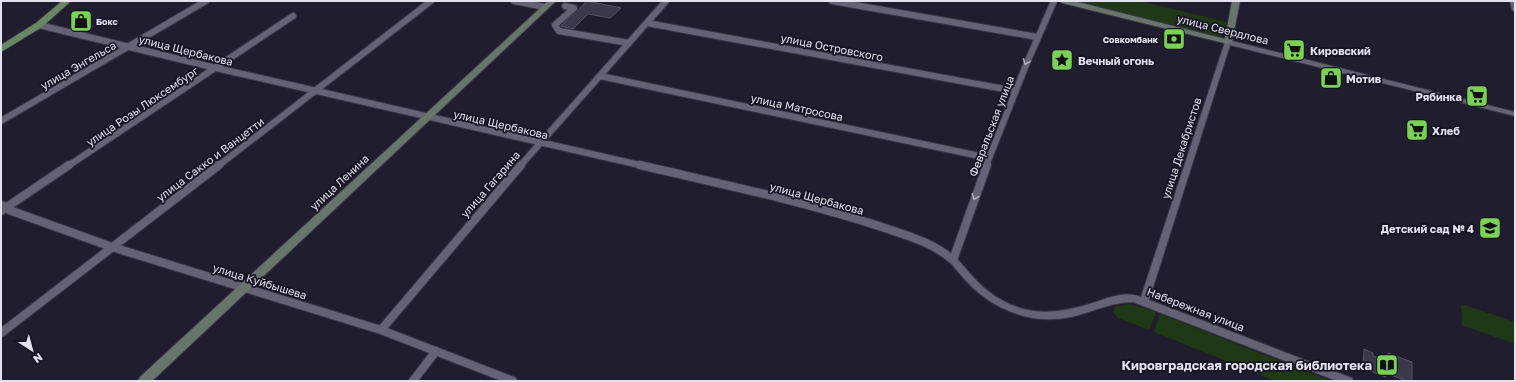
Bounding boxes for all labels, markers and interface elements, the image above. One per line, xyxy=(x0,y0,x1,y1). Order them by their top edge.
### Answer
shop icon: Бокс xyxy=(68,8,94,34)
street label: улица Свердлова xyxy=(1176,11,1270,47)
place label: Бокс xyxy=(96,16,118,27)
bank icon: Совкомбанк xyxy=(1161,26,1187,52)
street label: улица Островского xyxy=(780,31,885,63)
street label: улица Щербакова xyxy=(137,32,235,68)
place label: Совкомбанк xyxy=(1103,34,1159,45)
supermarket icon: Кировский xyxy=(1281,37,1307,63)
street label: улица Энгельса xyxy=(38,38,118,92)
place label: Кировский xyxy=(1310,44,1371,57)
place icon: Вечный огонь xyxy=(1049,47,1075,73)
place label: Вечный огонь xyxy=(1078,54,1154,67)
one-way arrow xyxy=(1023,59,1031,66)
street label: улица Розы Люксембург xyxy=(84,64,200,148)
shop icon: Мотив xyxy=(1318,65,1344,91)
place label: Мотив xyxy=(1346,72,1382,85)
street label: Февральская улица xyxy=(966,74,1016,178)
supermarket icon: Рябинка xyxy=(1464,83,1490,109)
place label: Рябинка xyxy=(1415,90,1462,103)
street label: улица Матросова xyxy=(750,91,844,123)
street label: улица Декабристов xyxy=(1158,96,1204,200)
street label: улица Щербакова xyxy=(452,107,550,141)
street label: улица Сакко и Ванцетти xyxy=(154,114,266,204)
supermarket icon: Хлеб xyxy=(1404,117,1430,143)
place label: Хлеб xyxy=(1432,124,1460,137)
street label: улица Гагарина xyxy=(458,148,522,220)
street label: улица Ленина xyxy=(307,151,371,213)
street label: улица Щербакова xyxy=(769,179,865,217)
one-way arrow xyxy=(972,193,980,200)
school or university icon: Детский сад № 4 xyxy=(1477,215,1503,241)
place label: Детский сад № 4 xyxy=(1381,222,1474,235)
street label: улица Куйбышева xyxy=(212,261,308,301)
street label: Набережная улица xyxy=(1145,284,1247,334)
north arrow xyxy=(12,330,52,370)
text: N xyxy=(31,351,45,366)
library icon: Кировградская городская библиотека xyxy=(1374,352,1400,378)
place label: Кировградская городская библиотека xyxy=(1121,357,1372,373)

